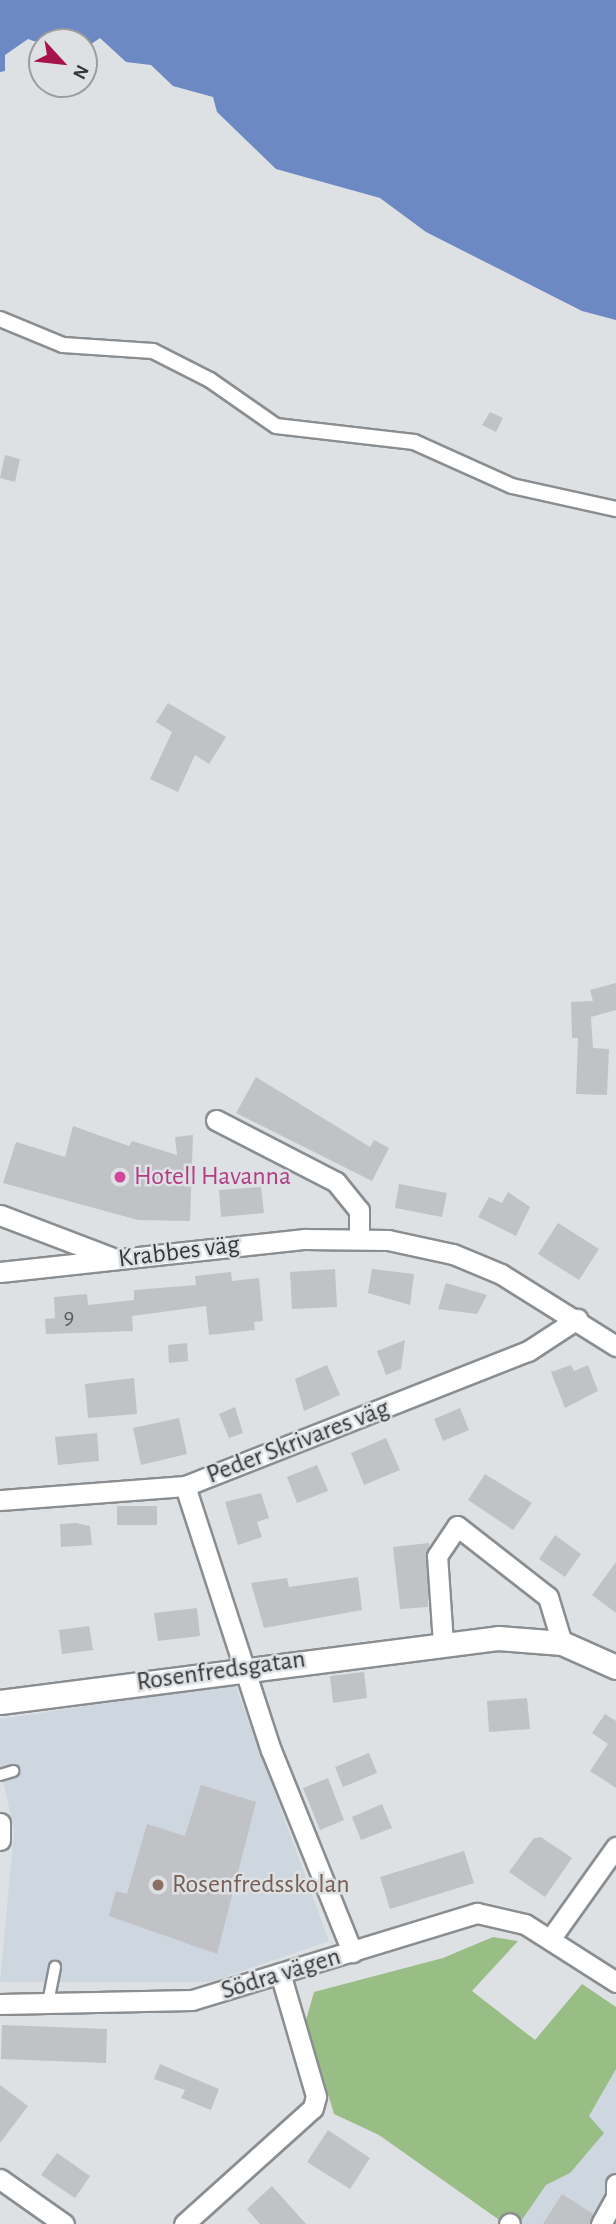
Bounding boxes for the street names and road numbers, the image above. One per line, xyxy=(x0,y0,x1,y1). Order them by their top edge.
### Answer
street label: Krabbes väg xyxy=(117,1229,241,1275)
street label: Peder Skrivares väg xyxy=(202,1393,394,1491)
street label: Rosenfredsgatan xyxy=(135,1644,307,1698)
street label: Södra vägen xyxy=(218,1941,344,2007)

